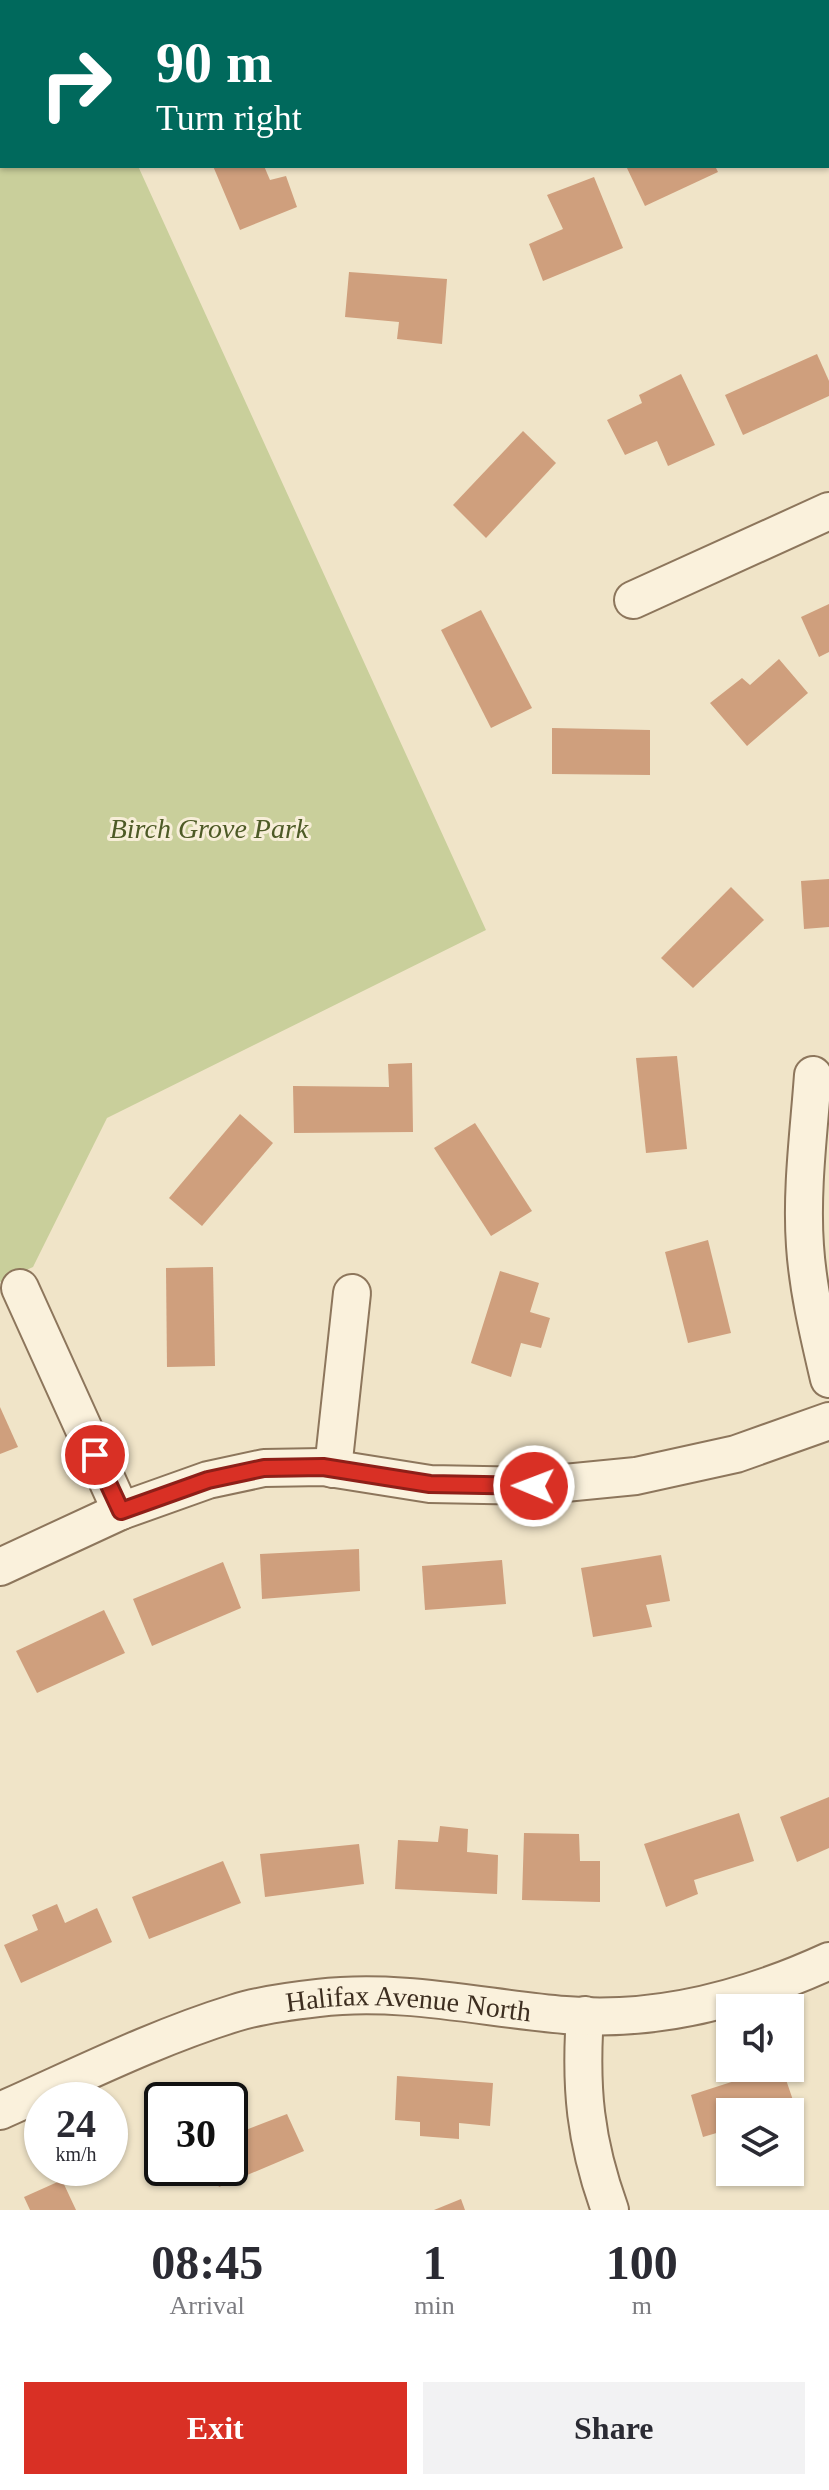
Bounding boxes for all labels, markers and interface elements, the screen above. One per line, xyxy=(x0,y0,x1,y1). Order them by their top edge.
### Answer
icon: right xyxy=(24,32,128,136)
text: 90 m xyxy=(156,32,273,94)
text: Turn right xyxy=(156,98,302,138)
park label: Birch Grove Park xyxy=(110,813,309,844)
pin xyxy=(61,1421,129,1489)
icon: arrive xyxy=(73,1433,117,1477)
position arrow xyxy=(492,1444,576,1528)
street label: Halifax Avenue North xyxy=(284,1980,533,2027)
map controls xyxy=(716,1994,804,2186)
button: sound xyxy=(716,1994,804,2082)
speed limit sign: 30 xyxy=(144,2082,248,2186)
button: layers xyxy=(716,2098,804,2186)
text: 24 xyxy=(56,2101,96,2146)
text: km/h xyxy=(55,2143,97,2165)
text: 08:45 xyxy=(151,2236,263,2289)
text: 1 xyxy=(422,2236,446,2289)
text: 100 xyxy=(606,2236,678,2289)
text: Arrival xyxy=(170,2291,245,2320)
text: min xyxy=(414,2291,455,2320)
text: m xyxy=(632,2291,652,2320)
button: Exit xyxy=(24,2382,407,2474)
button: Share xyxy=(423,2382,805,2474)

